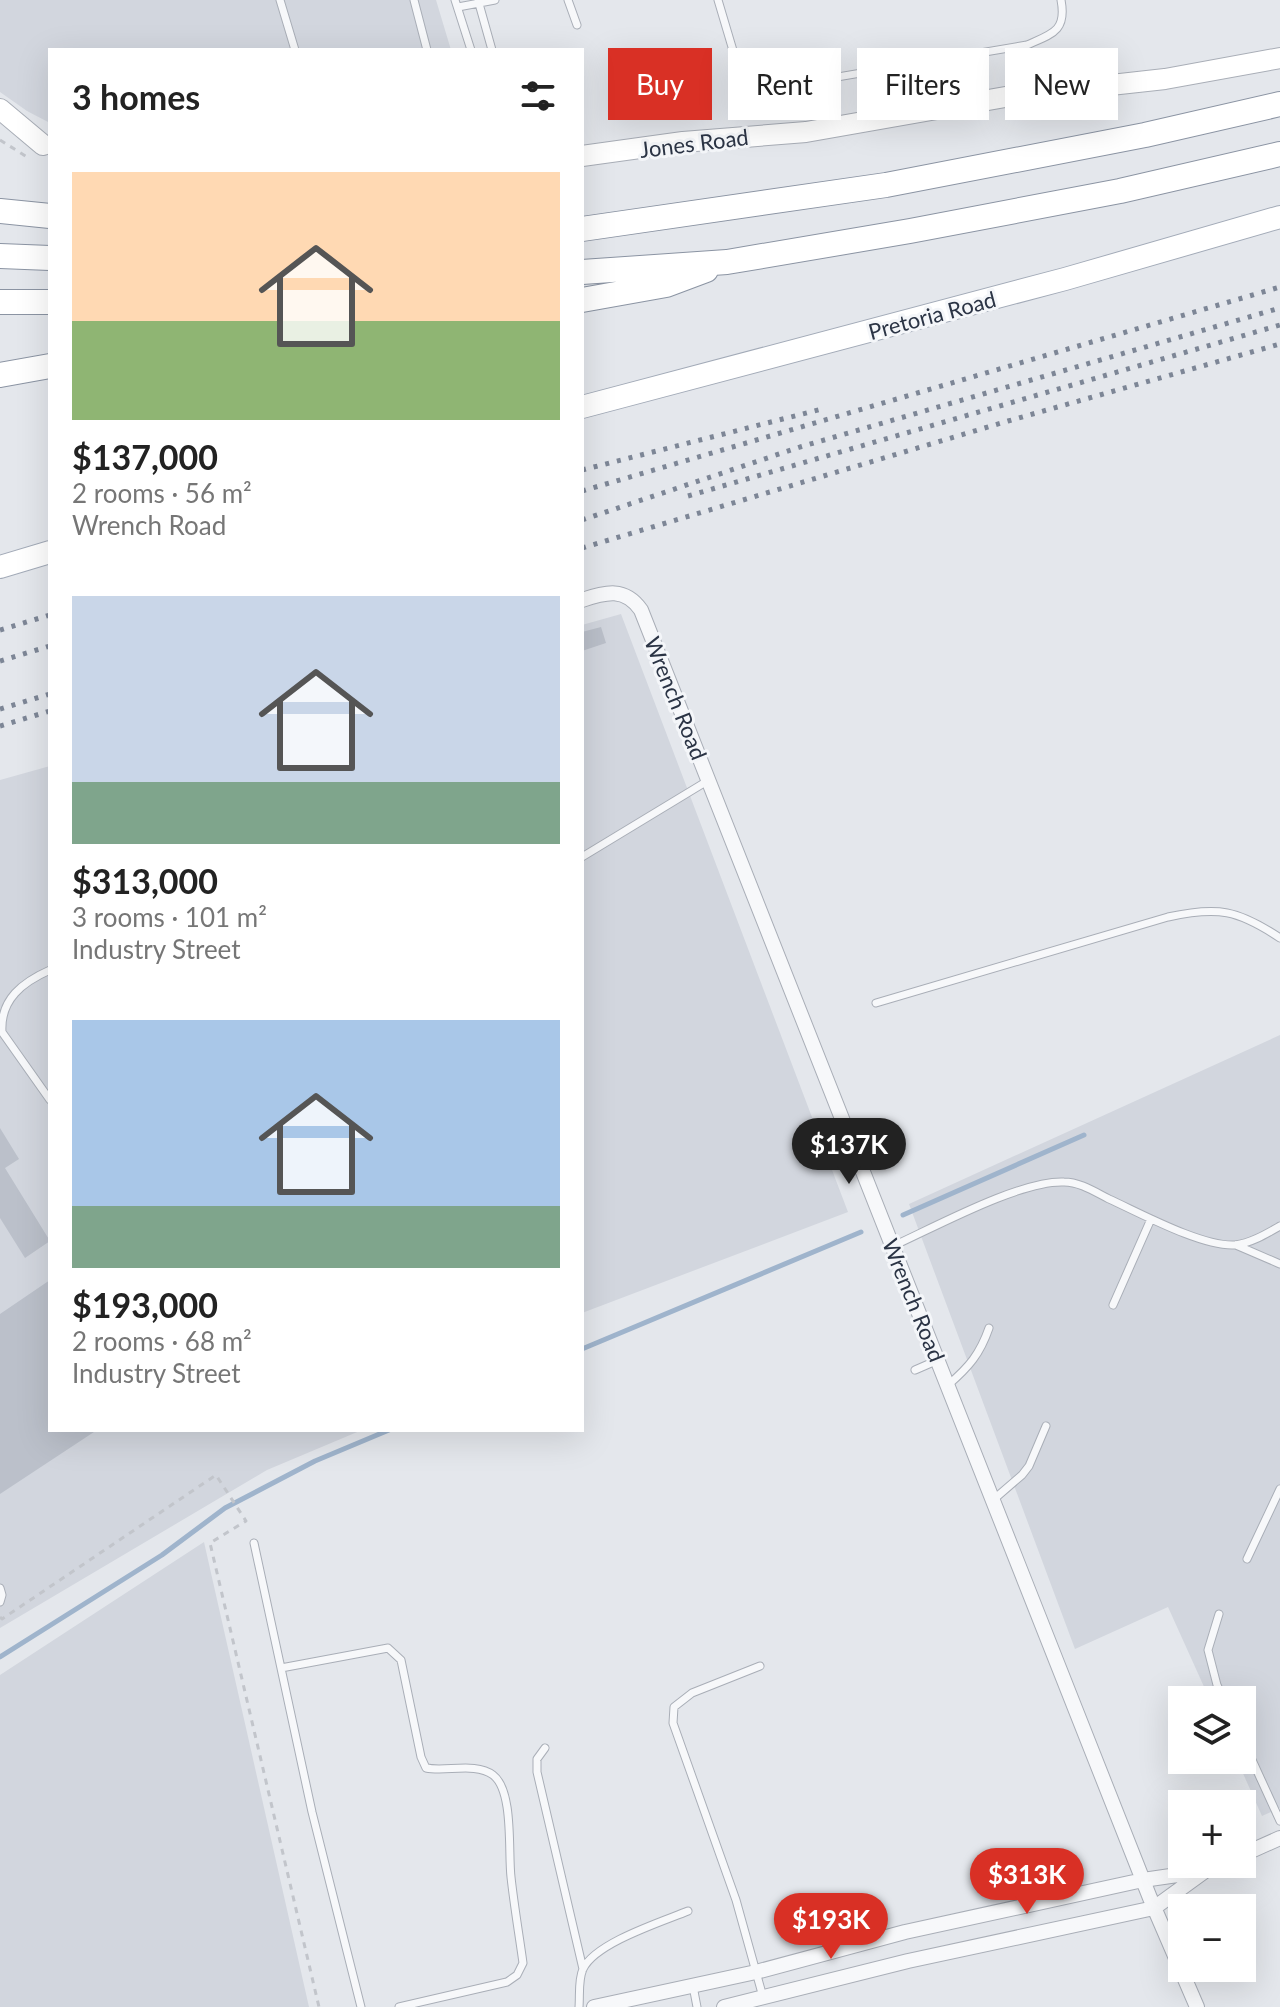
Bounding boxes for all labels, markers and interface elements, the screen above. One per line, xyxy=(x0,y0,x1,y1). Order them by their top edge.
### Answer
chip: Buy xyxy=(608,48,712,120)
chip: Rent xyxy=(728,48,841,120)
chip: Filters xyxy=(857,48,989,120)
chip: New xyxy=(1005,48,1118,120)
icon: filters xyxy=(516,74,560,118)
text: 3 homes xyxy=(72,76,200,117)
street label: Jones Road xyxy=(638,123,750,163)
icon: home xyxy=(244,224,388,368)
street label: Pretoria Road xyxy=(865,285,999,345)
text: $137,000 xyxy=(72,436,218,477)
text: 2 rooms · 56 m² xyxy=(72,477,252,509)
text: Wrench Road xyxy=(72,509,226,541)
street label: Wrench Road xyxy=(639,632,713,764)
icon: home xyxy=(244,648,388,792)
text: $313,000 xyxy=(72,860,218,901)
text: 3 rooms · 101 m² xyxy=(72,901,267,933)
text: Industry Street xyxy=(72,933,241,965)
icon: home xyxy=(244,1072,388,1216)
pin: $137K xyxy=(793,1118,905,1186)
text: $137K xyxy=(810,1128,888,1160)
street label: Wrench Road xyxy=(877,1234,951,1366)
text: $193,000 xyxy=(72,1284,218,1325)
text: 2 rooms · 68 m² xyxy=(72,1325,252,1357)
text: Industry Street xyxy=(72,1357,241,1389)
map controls xyxy=(1168,1686,1256,1982)
button: layers xyxy=(1168,1686,1256,1774)
button: + xyxy=(1168,1790,1256,1878)
pin: $313K xyxy=(971,1848,1083,1916)
text: $313K xyxy=(988,1858,1066,1890)
pin: $193K xyxy=(775,1893,887,1961)
button: − xyxy=(1168,1894,1256,1982)
text: $193K xyxy=(792,1903,870,1935)

